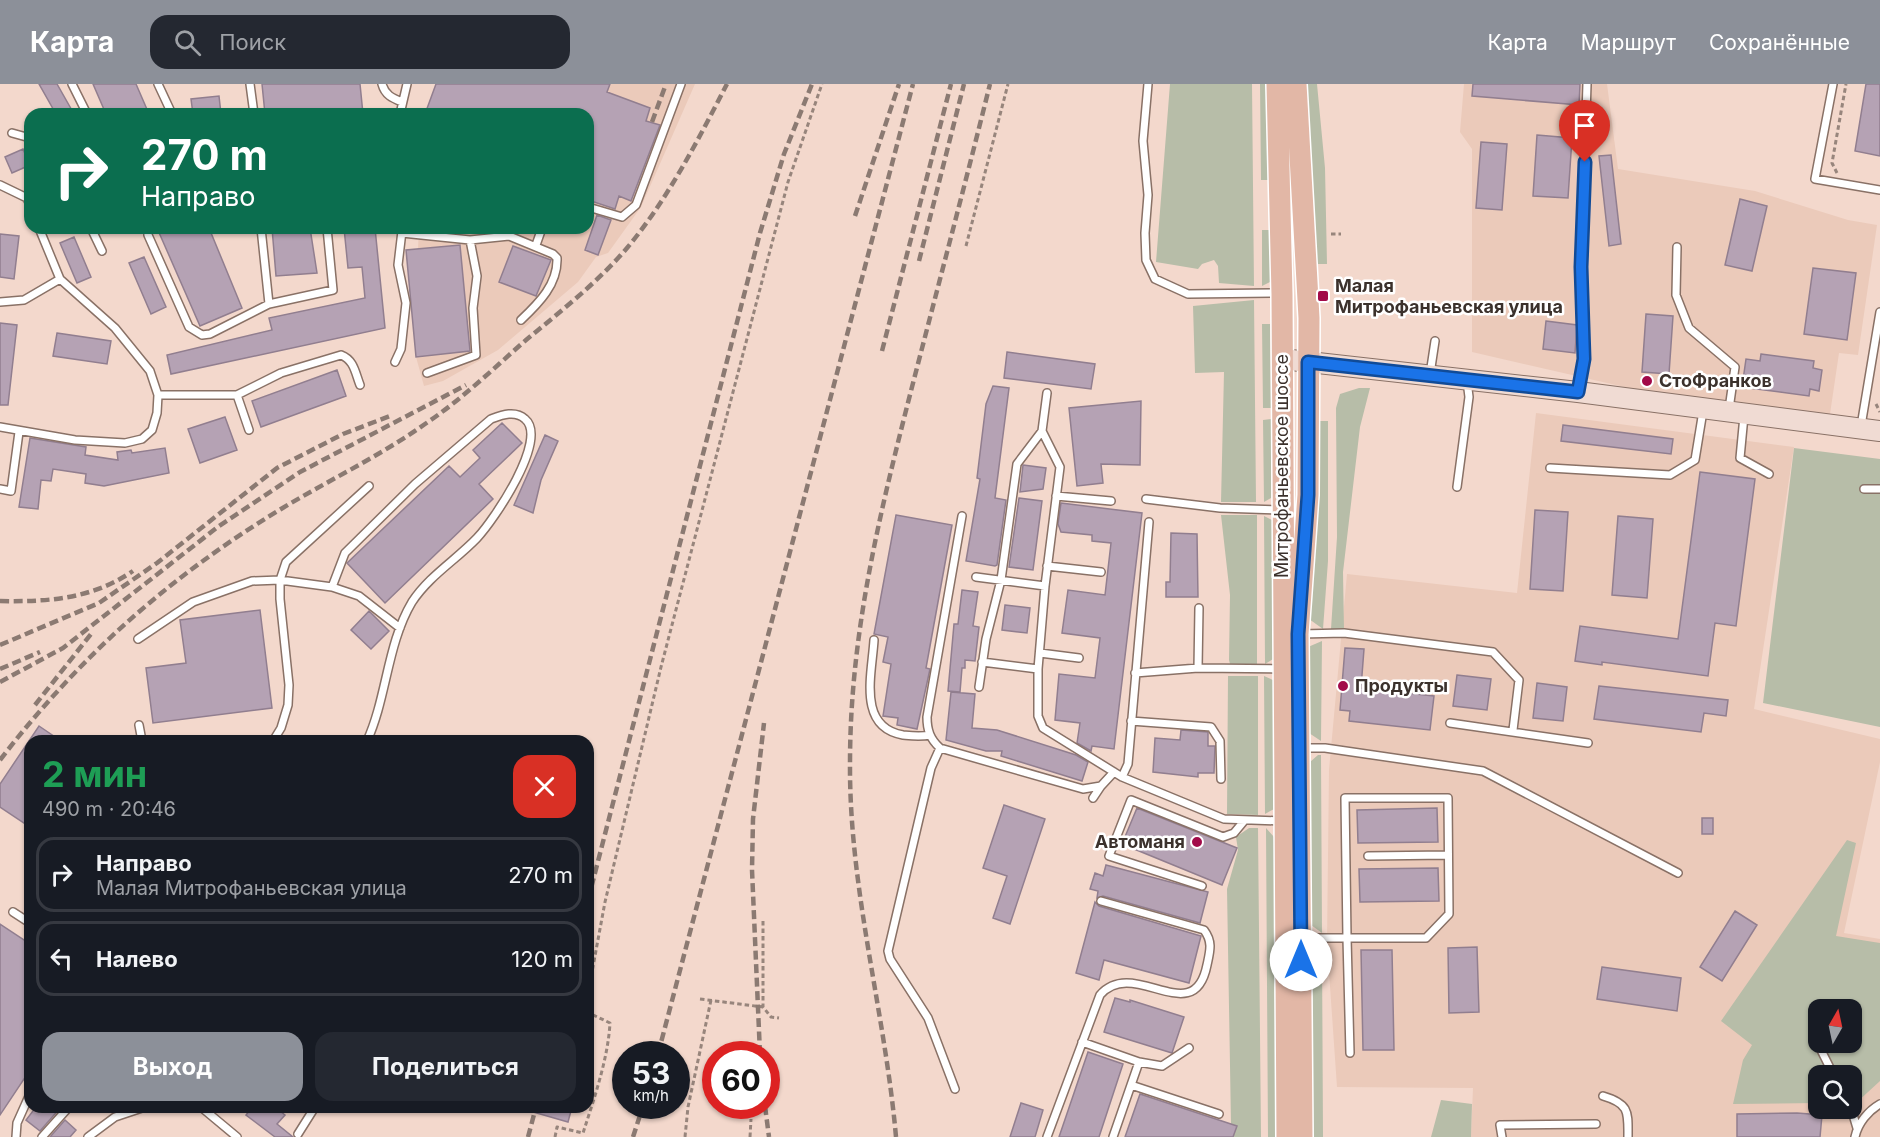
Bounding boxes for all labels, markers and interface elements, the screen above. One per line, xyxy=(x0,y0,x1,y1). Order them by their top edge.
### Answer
search box xyxy=(150,15,570,69)
text: Карта xyxy=(30,25,114,59)
icon: search xyxy=(171,26,204,59)
text: Поиск xyxy=(219,29,286,55)
text: Карта xyxy=(1487,30,1548,55)
text: Маршрут xyxy=(1581,30,1676,55)
text: Сохранённые xyxy=(1709,30,1850,55)
pin xyxy=(1559,100,1610,162)
icon: arrive xyxy=(1568,109,1601,142)
text: 270 m xyxy=(141,129,268,180)
icon: right xyxy=(42,132,120,210)
text: Направо xyxy=(141,180,256,213)
place label: Малая Митрофаньевская улица xyxy=(1335,275,1563,317)
marker: Малая Митрофаньевская улица xyxy=(1316,289,1330,303)
street label: Митрофаньевское шоссе xyxy=(1271,354,1292,578)
place label: СтоФранков xyxy=(1659,370,1772,391)
marker: СтоФранков xyxy=(1640,374,1654,388)
place label: Продукты xyxy=(1355,675,1448,696)
marker: Продукты xyxy=(1336,679,1350,693)
text: 2 мин xyxy=(42,752,147,796)
button: close xyxy=(513,755,576,818)
text: 490 m · 20:46 xyxy=(42,797,176,821)
place label: Автоманя xyxy=(1095,831,1185,852)
marker: Автоманя xyxy=(1190,835,1204,849)
text: Направо xyxy=(96,850,192,876)
icon: right xyxy=(45,858,78,891)
text: 270 m xyxy=(508,862,573,888)
text: Малая Митрофаньевская улица xyxy=(96,876,407,900)
position arrow xyxy=(1269,928,1333,992)
icon: left xyxy=(45,942,78,975)
text: Налево xyxy=(96,946,178,972)
text: 120 m xyxy=(511,946,573,972)
north arrow xyxy=(1808,999,1862,1053)
map controls xyxy=(1808,999,1862,1119)
button: Выход xyxy=(42,1032,303,1101)
button: Поделиться xyxy=(315,1032,576,1101)
speed limit sign: 60 xyxy=(702,1041,780,1119)
text: 53 xyxy=(632,1055,670,1091)
button: search xyxy=(1808,1065,1862,1119)
text: km/h xyxy=(633,1086,669,1105)

